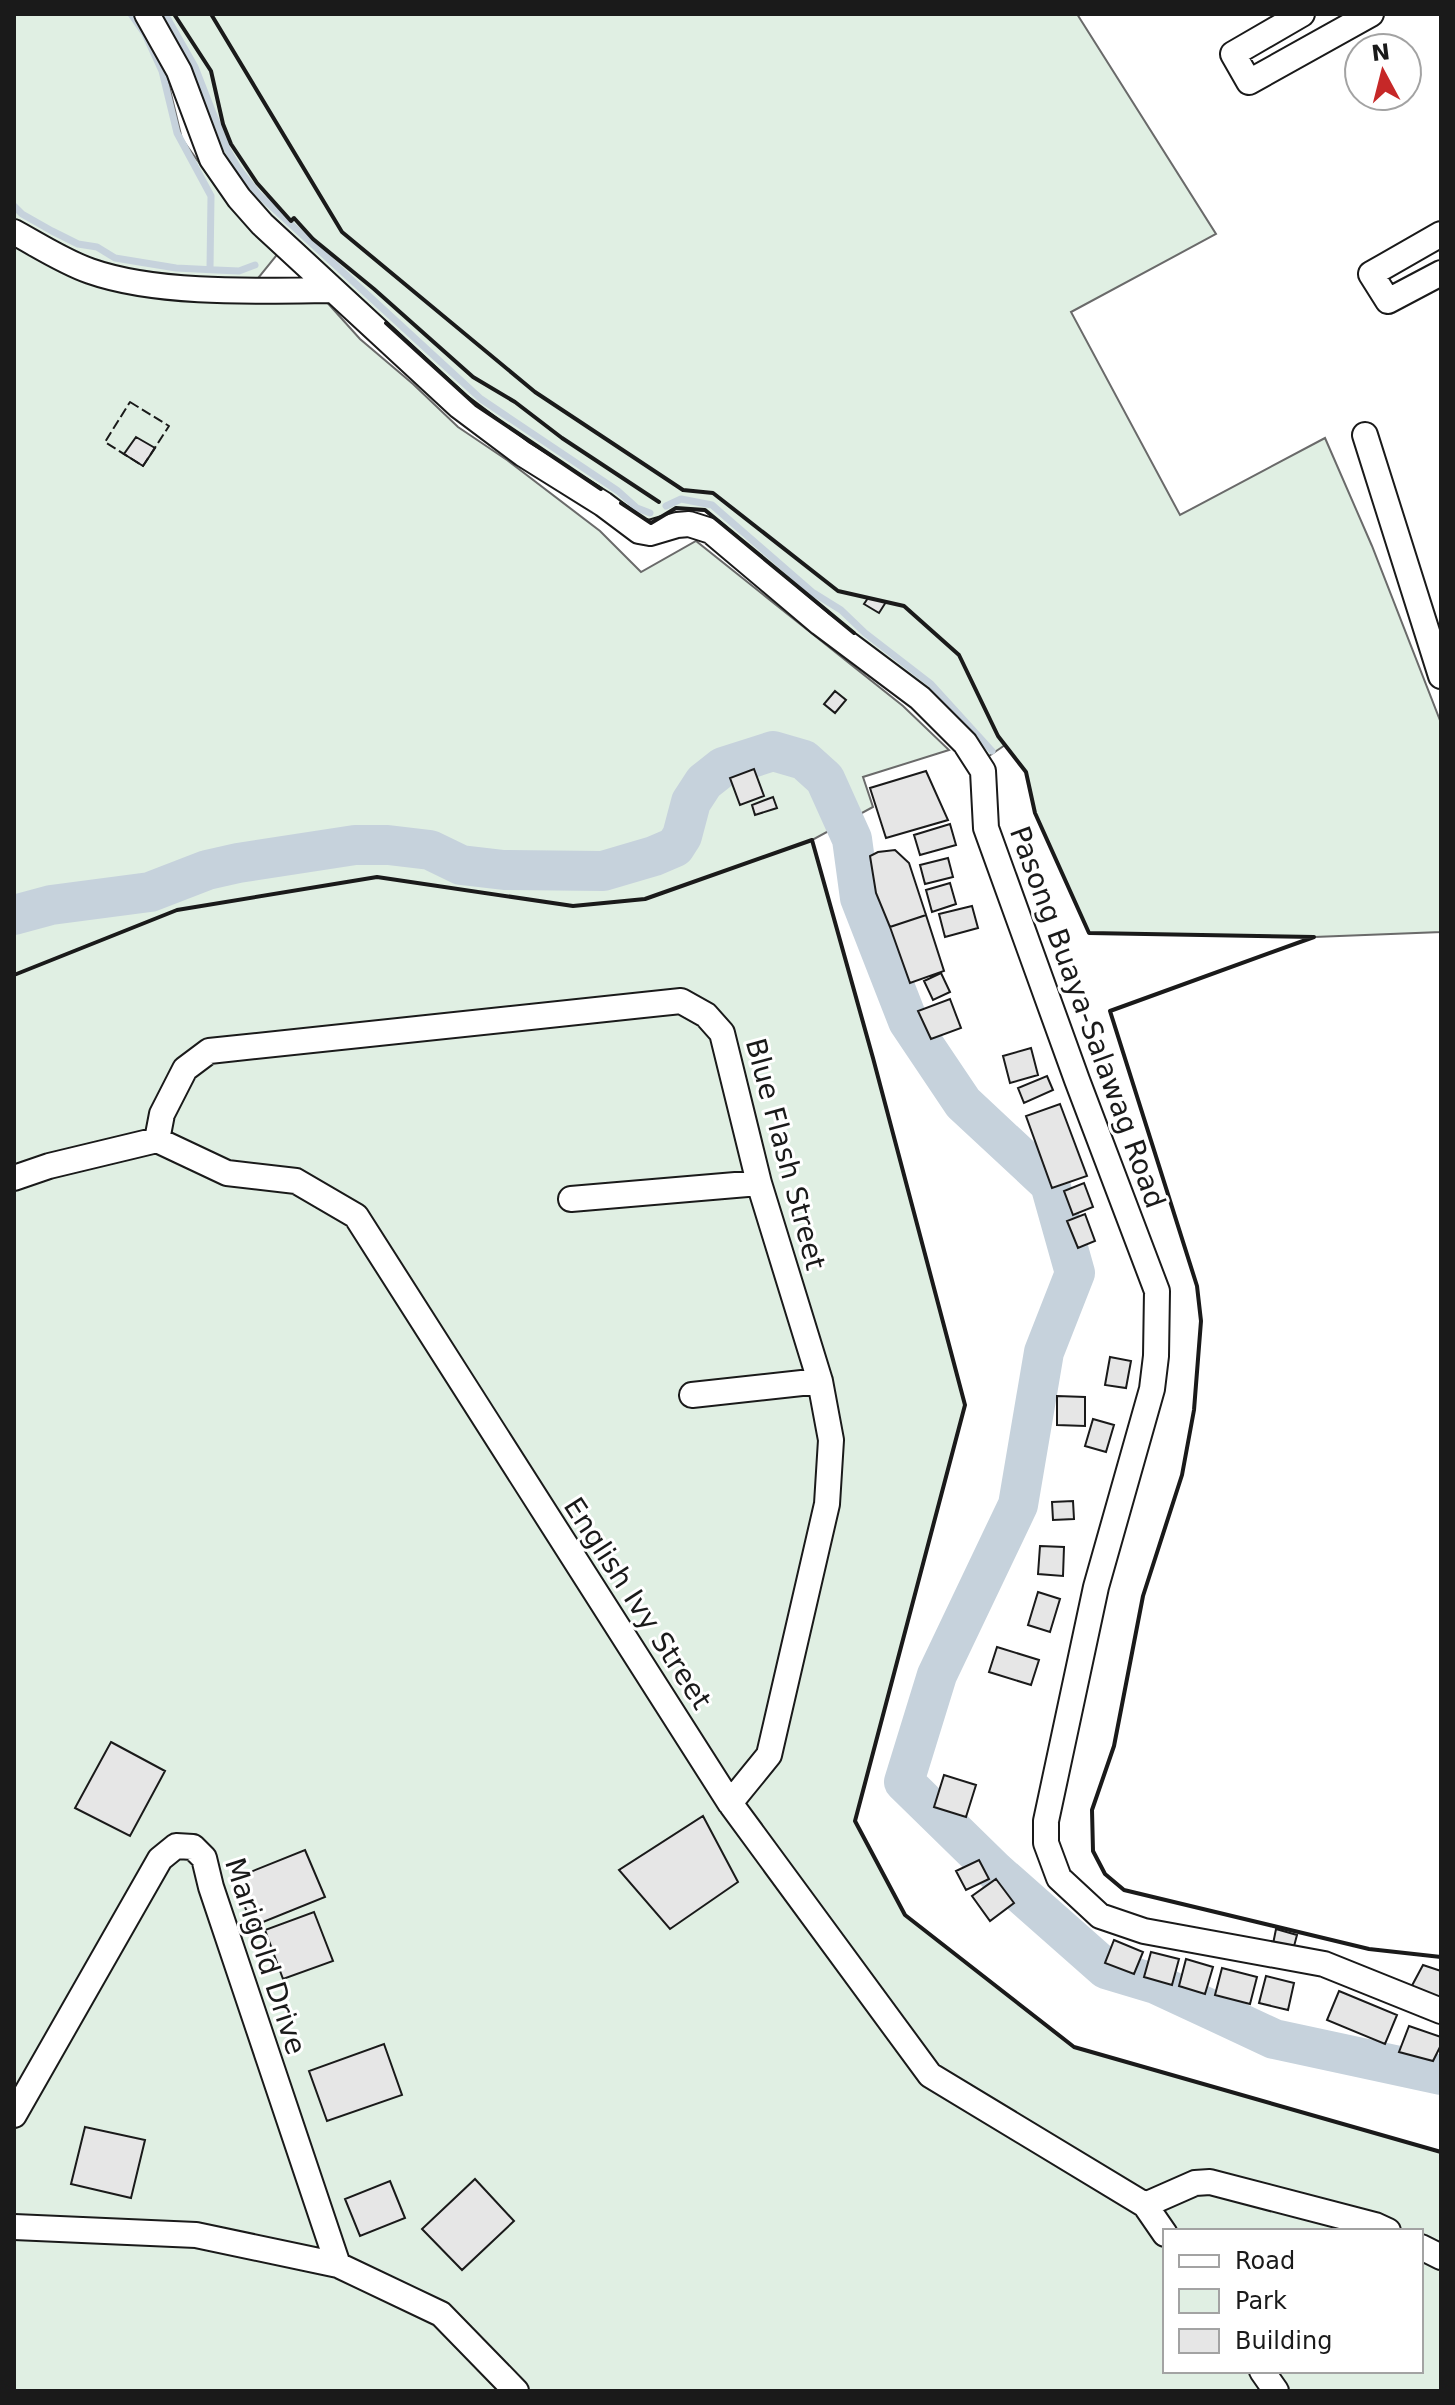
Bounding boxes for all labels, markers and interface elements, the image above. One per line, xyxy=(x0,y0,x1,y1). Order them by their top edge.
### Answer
north arrow xyxy=(1343,32,1423,112)
text: N xyxy=(1370,39,1391,66)
street label: Pasong Buaya-Salawag Road xyxy=(1003,822,1172,1213)
street label: Blue Flash Street xyxy=(739,1035,832,1273)
street label: English Ivy Street xyxy=(557,1491,718,1715)
street label: Marigold Drive xyxy=(218,1854,313,2059)
legend xyxy=(1163,2229,1423,2373)
text: Road xyxy=(1235,2247,1295,2275)
text: Park xyxy=(1235,2287,1287,2315)
text: Building xyxy=(1235,2327,1332,2355)

